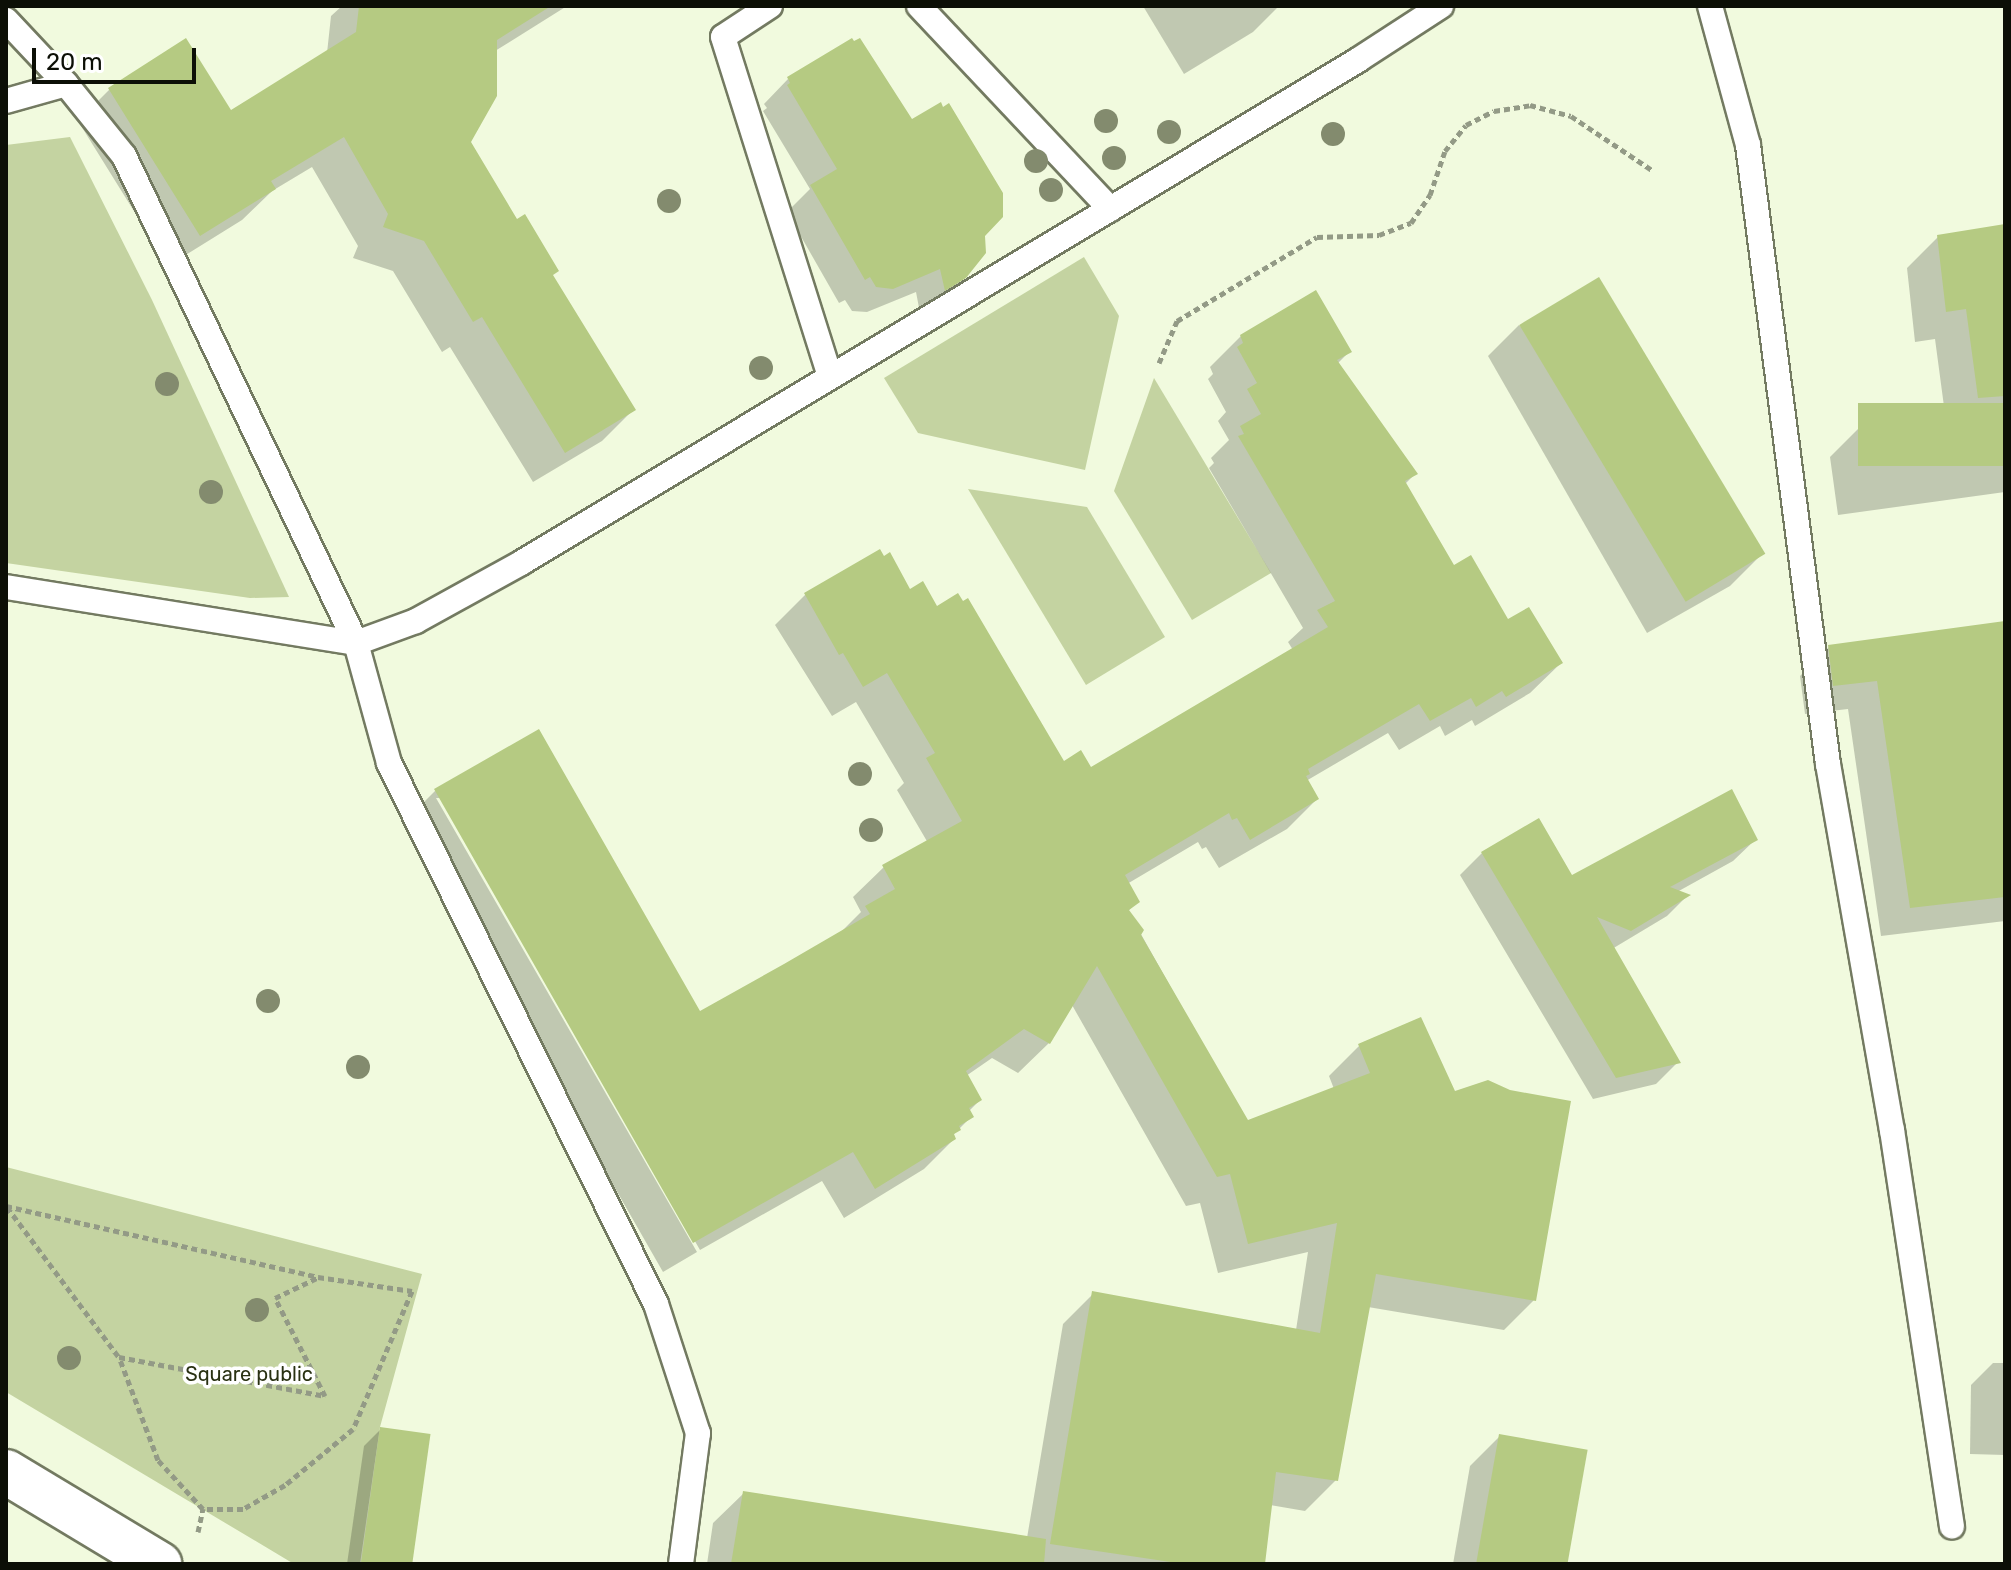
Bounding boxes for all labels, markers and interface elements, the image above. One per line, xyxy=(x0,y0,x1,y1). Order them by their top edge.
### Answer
scale bar xyxy=(36,32,200,82)
text: 20 m xyxy=(46,48,103,76)
park label: Square public xyxy=(185,1362,313,1386)

